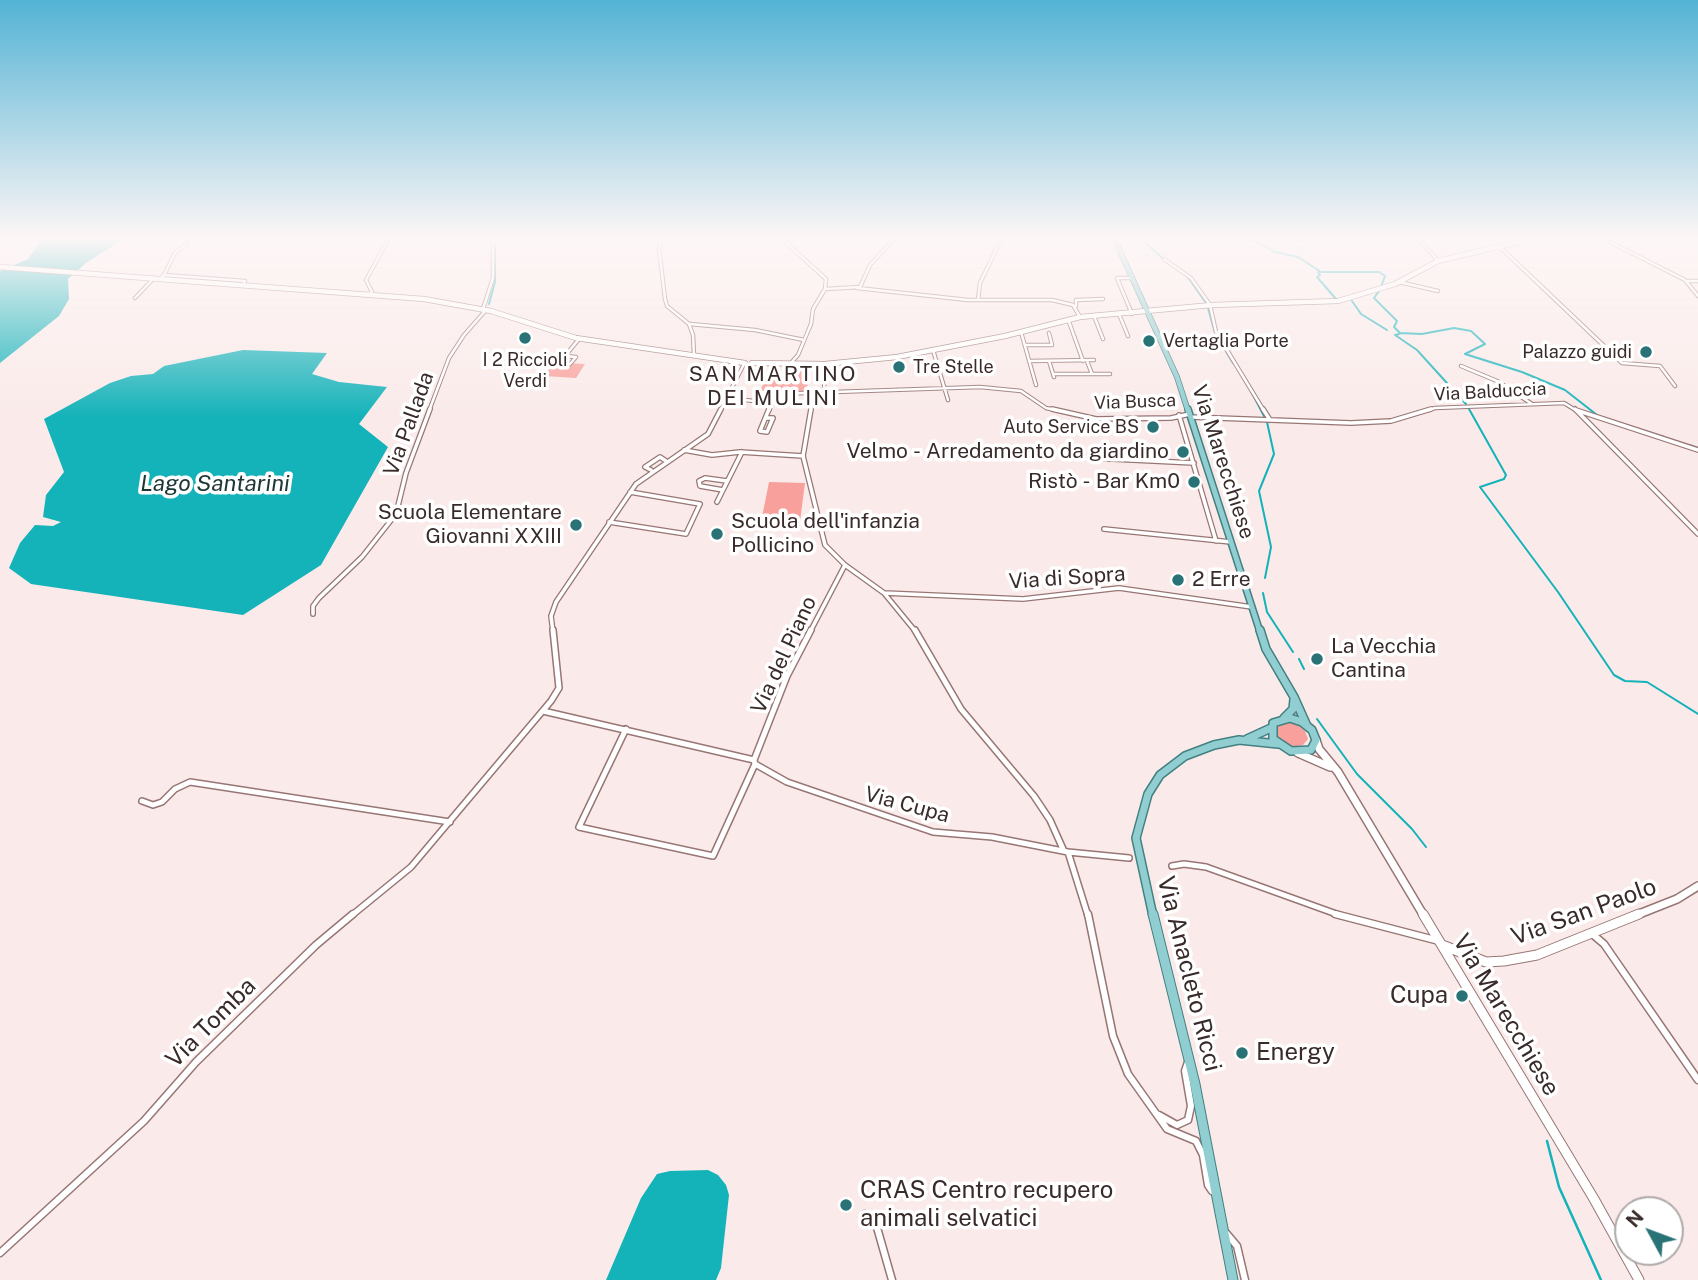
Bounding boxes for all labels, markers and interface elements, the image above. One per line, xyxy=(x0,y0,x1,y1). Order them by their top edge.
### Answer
marker: I 2 Riccioli Verdi xyxy=(517,330,533,346)
place label: Vertaglia Porte xyxy=(1163,330,1289,352)
marker: Vertaglia Porte xyxy=(1141,333,1157,349)
place label: Palazzo guidi xyxy=(1522,341,1632,363)
marker: Palazzo guidi xyxy=(1638,344,1654,360)
place label: I 2 Riccioli Verdi xyxy=(483,349,567,392)
place label: Tre Stelle xyxy=(913,356,994,378)
marker: Tre Stelle xyxy=(891,359,907,375)
district label: SAN MARTINO DEI MULINI xyxy=(690,362,856,412)
street label: Via Pallada xyxy=(379,369,439,479)
street label: Via Balduccia xyxy=(1433,378,1547,406)
street label: Via Marecchiese xyxy=(1186,382,1260,542)
street label: Via Busca xyxy=(1094,390,1176,414)
place label: Auto Service BS xyxy=(1003,416,1139,438)
marker: Auto Service BS xyxy=(1145,419,1161,435)
place label: Velmo - Arredamento da giardino xyxy=(847,439,1169,465)
marker: Velmo - Arredamento da giardino xyxy=(1175,444,1191,460)
place label: Ristò - Bar Km0 xyxy=(1028,469,1180,495)
water label: Lago Santarini xyxy=(140,470,290,498)
marker: Ristò - Bar Km0 xyxy=(1186,474,1202,490)
place label: Scuola Elementare Giovanni XXIII xyxy=(378,500,562,550)
place label: Scuola dell'infanzia Pollicino xyxy=(731,509,920,559)
marker: Scuola Elementare Giovanni XXIII xyxy=(568,517,584,533)
marker: Scuola dell'infanzia Pollicino xyxy=(709,526,725,542)
street label: Via di Sopra xyxy=(1008,561,1126,595)
place label: 2 Erre xyxy=(1192,567,1251,593)
marker: 2 Erre xyxy=(1170,572,1186,588)
street label: Via del Piano xyxy=(746,593,822,717)
place label: La Vecchia Cantina xyxy=(1331,634,1436,684)
marker: La Vecchia Cantina xyxy=(1309,651,1325,667)
street label: Via Cupa xyxy=(862,782,952,828)
street label: Via San Paolo xyxy=(1508,872,1660,952)
street label: Via Anacleto Ricci xyxy=(1151,873,1227,1075)
street label: Via Marecchiese xyxy=(1446,929,1566,1101)
street label: Via Tomba xyxy=(160,972,262,1074)
place label: Cupa xyxy=(1390,982,1448,1010)
marker: Cupa xyxy=(1454,988,1470,1004)
place label: Energy xyxy=(1256,1039,1335,1067)
marker: Energy xyxy=(1234,1045,1250,1061)
place label: CRAS Centro recupero animali selvatici xyxy=(860,1177,1113,1233)
north arrow xyxy=(1614,1196,1684,1266)
marker: CRAS Centro recupero animali selvatici xyxy=(838,1197,854,1213)
text: N xyxy=(1621,1206,1648,1231)

